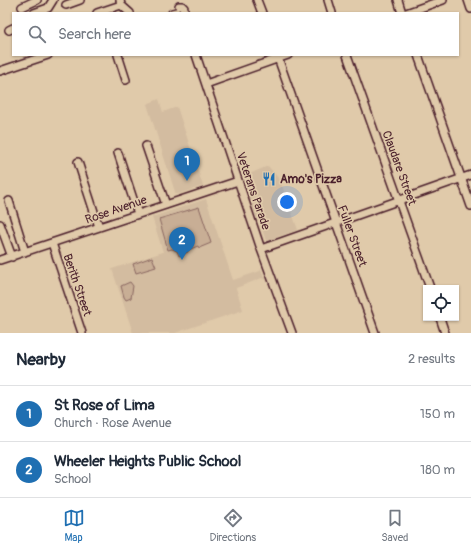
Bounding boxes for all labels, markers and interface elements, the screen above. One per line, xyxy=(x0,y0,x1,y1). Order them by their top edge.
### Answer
search box xyxy=(12,12,459,56)
icon: search xyxy=(26,23,48,45)
text: Search here xyxy=(58,25,131,44)
street label: Claudare Street xyxy=(379,129,419,207)
pin: 1 xyxy=(174,148,200,181)
street label: Veterans Parade xyxy=(233,150,273,232)
restaurant icon: Amo's Pizza xyxy=(261,171,277,187)
place label: Amo's Pizza xyxy=(280,172,342,187)
street label: Rose Avenue xyxy=(83,192,149,228)
your location xyxy=(277,192,297,212)
street label: Fuller Street xyxy=(334,203,370,269)
pin: 2 xyxy=(169,227,195,260)
street label: Berith Street xyxy=(59,252,95,318)
map controls xyxy=(423,285,459,321)
button: locate xyxy=(423,285,459,321)
text: Nearby xyxy=(16,349,65,370)
text: 2 results xyxy=(408,351,455,367)
text: St Rose of Lima xyxy=(54,396,155,415)
text: 1 xyxy=(26,406,32,422)
text: 150 m xyxy=(420,406,455,422)
text: Church · Rose Avenue xyxy=(54,415,171,431)
text: Wheeler Heights Public School xyxy=(54,452,241,471)
text: 2 xyxy=(25,462,33,478)
text: 180 m xyxy=(420,462,455,478)
text: School xyxy=(54,471,91,487)
tab: Map xyxy=(63,507,85,544)
tab: Directions xyxy=(210,507,256,544)
tab: Saved xyxy=(381,507,408,544)

